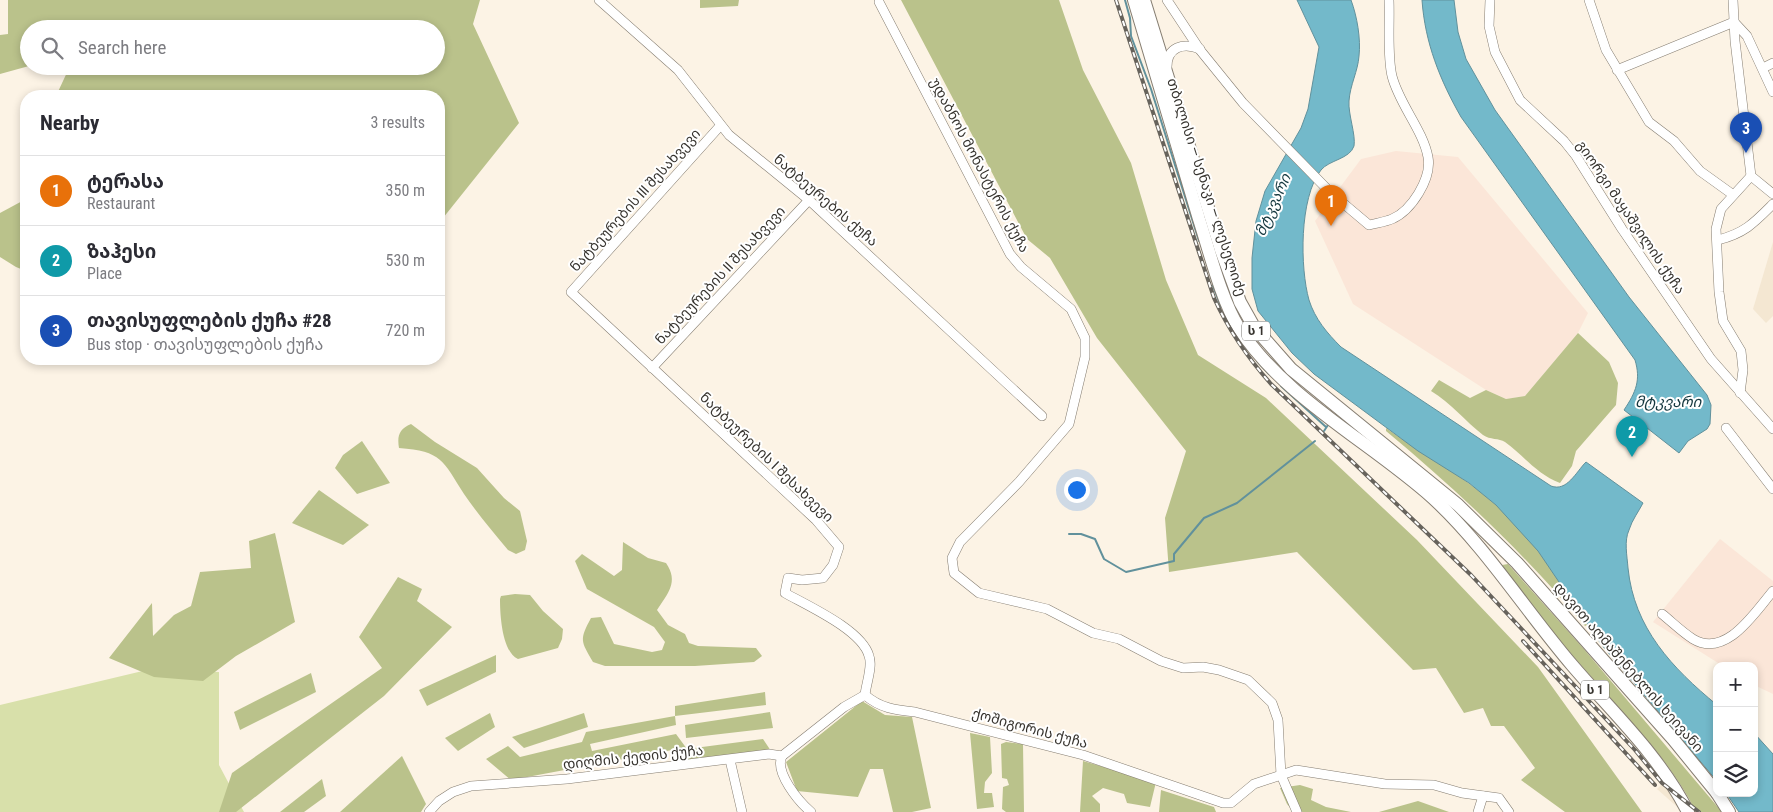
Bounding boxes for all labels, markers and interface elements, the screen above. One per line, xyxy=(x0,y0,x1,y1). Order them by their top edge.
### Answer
search box xyxy=(20,20,445,75)
icon: search xyxy=(38,34,66,62)
text: Search here xyxy=(78,36,166,59)
street label: უდაბნოს მონასტერის ქუჩა xyxy=(926,75,1033,255)
street label: თბილისი — სენაკი — ლესელიძე xyxy=(1163,76,1250,298)
text: Nearby xyxy=(40,111,99,135)
pin: 3 xyxy=(1730,112,1762,153)
text: 3 results xyxy=(370,113,425,132)
street label: ნატბეურების III შესახვევი xyxy=(567,125,704,275)
street label: გიორგი მაყაშვილის ქუჩა xyxy=(1573,137,1688,297)
street label: ნატბეურების ქუჩა xyxy=(770,151,881,250)
text: ტერასა xyxy=(87,170,164,193)
water label: მტკვარი xyxy=(1251,170,1295,239)
text: 1 xyxy=(52,181,60,200)
text: 350 m xyxy=(386,181,425,200)
pin: 1 xyxy=(1315,185,1347,226)
text: Restaurant xyxy=(87,194,155,213)
street label: ნატბეურების II შესახვევი xyxy=(652,203,789,348)
text: ზაჰესი xyxy=(87,240,156,263)
text: 2 xyxy=(52,251,60,270)
text: 530 m xyxy=(386,251,425,270)
text: Place xyxy=(87,264,122,283)
text: თავისუფლების ქუჩა #28 xyxy=(87,309,331,332)
text: 3 xyxy=(52,321,60,340)
text: 720 m xyxy=(386,321,425,340)
road number: ს 1 xyxy=(1242,322,1270,341)
text: Bus stop · თავისუფლების ქუჩა xyxy=(87,335,323,354)
street label: ნატბეურების I შესახვევი xyxy=(696,389,837,526)
water label: მტკვარი xyxy=(1635,393,1702,411)
pin: 2 xyxy=(1616,416,1648,457)
your location xyxy=(1064,477,1090,503)
street label: დავით აღმაშენებლის ხეივანი xyxy=(1550,579,1707,756)
map controls xyxy=(1713,662,1758,797)
button: + xyxy=(1713,662,1758,707)
road number: ს 1 xyxy=(1581,680,1609,700)
street label: ქოშიგორის ქუჩა xyxy=(970,705,1089,752)
button: − xyxy=(1713,707,1758,752)
street label: დიღმის ქედის ქუჩა xyxy=(562,742,704,773)
button: layers xyxy=(1713,752,1758,797)

